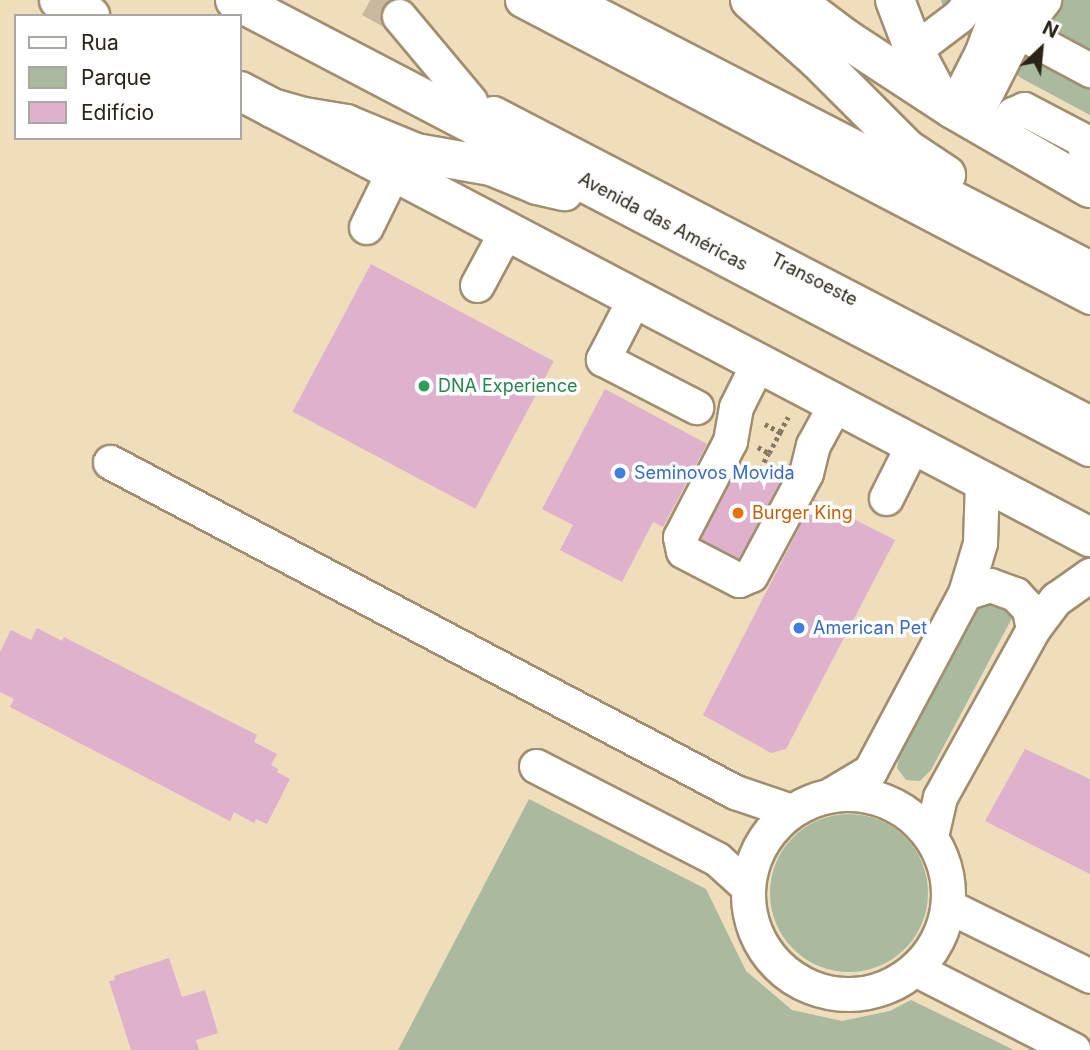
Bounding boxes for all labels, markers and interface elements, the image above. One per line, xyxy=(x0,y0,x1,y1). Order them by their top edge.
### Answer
legend xyxy=(14,14,242,140)
north arrow xyxy=(1006,14,1076,84)
text: N xyxy=(1039,16,1062,43)
text: Rua xyxy=(81,30,119,55)
text: Parque xyxy=(81,65,151,90)
text: Edifício xyxy=(81,100,154,125)
street label: Avenida das Américas xyxy=(575,168,751,276)
street label: Transoeste xyxy=(767,249,861,311)
place label: DNA Experience xyxy=(438,375,578,397)
marker: DNA Experience xyxy=(416,378,432,394)
place label: Seminovos Movida xyxy=(634,462,795,484)
marker: Seminovos Movida xyxy=(612,465,628,481)
place label: Burger King xyxy=(752,502,853,524)
marker: Burger King xyxy=(730,505,746,521)
place label: American Pet xyxy=(813,617,927,639)
marker: American Pet xyxy=(791,620,807,636)

